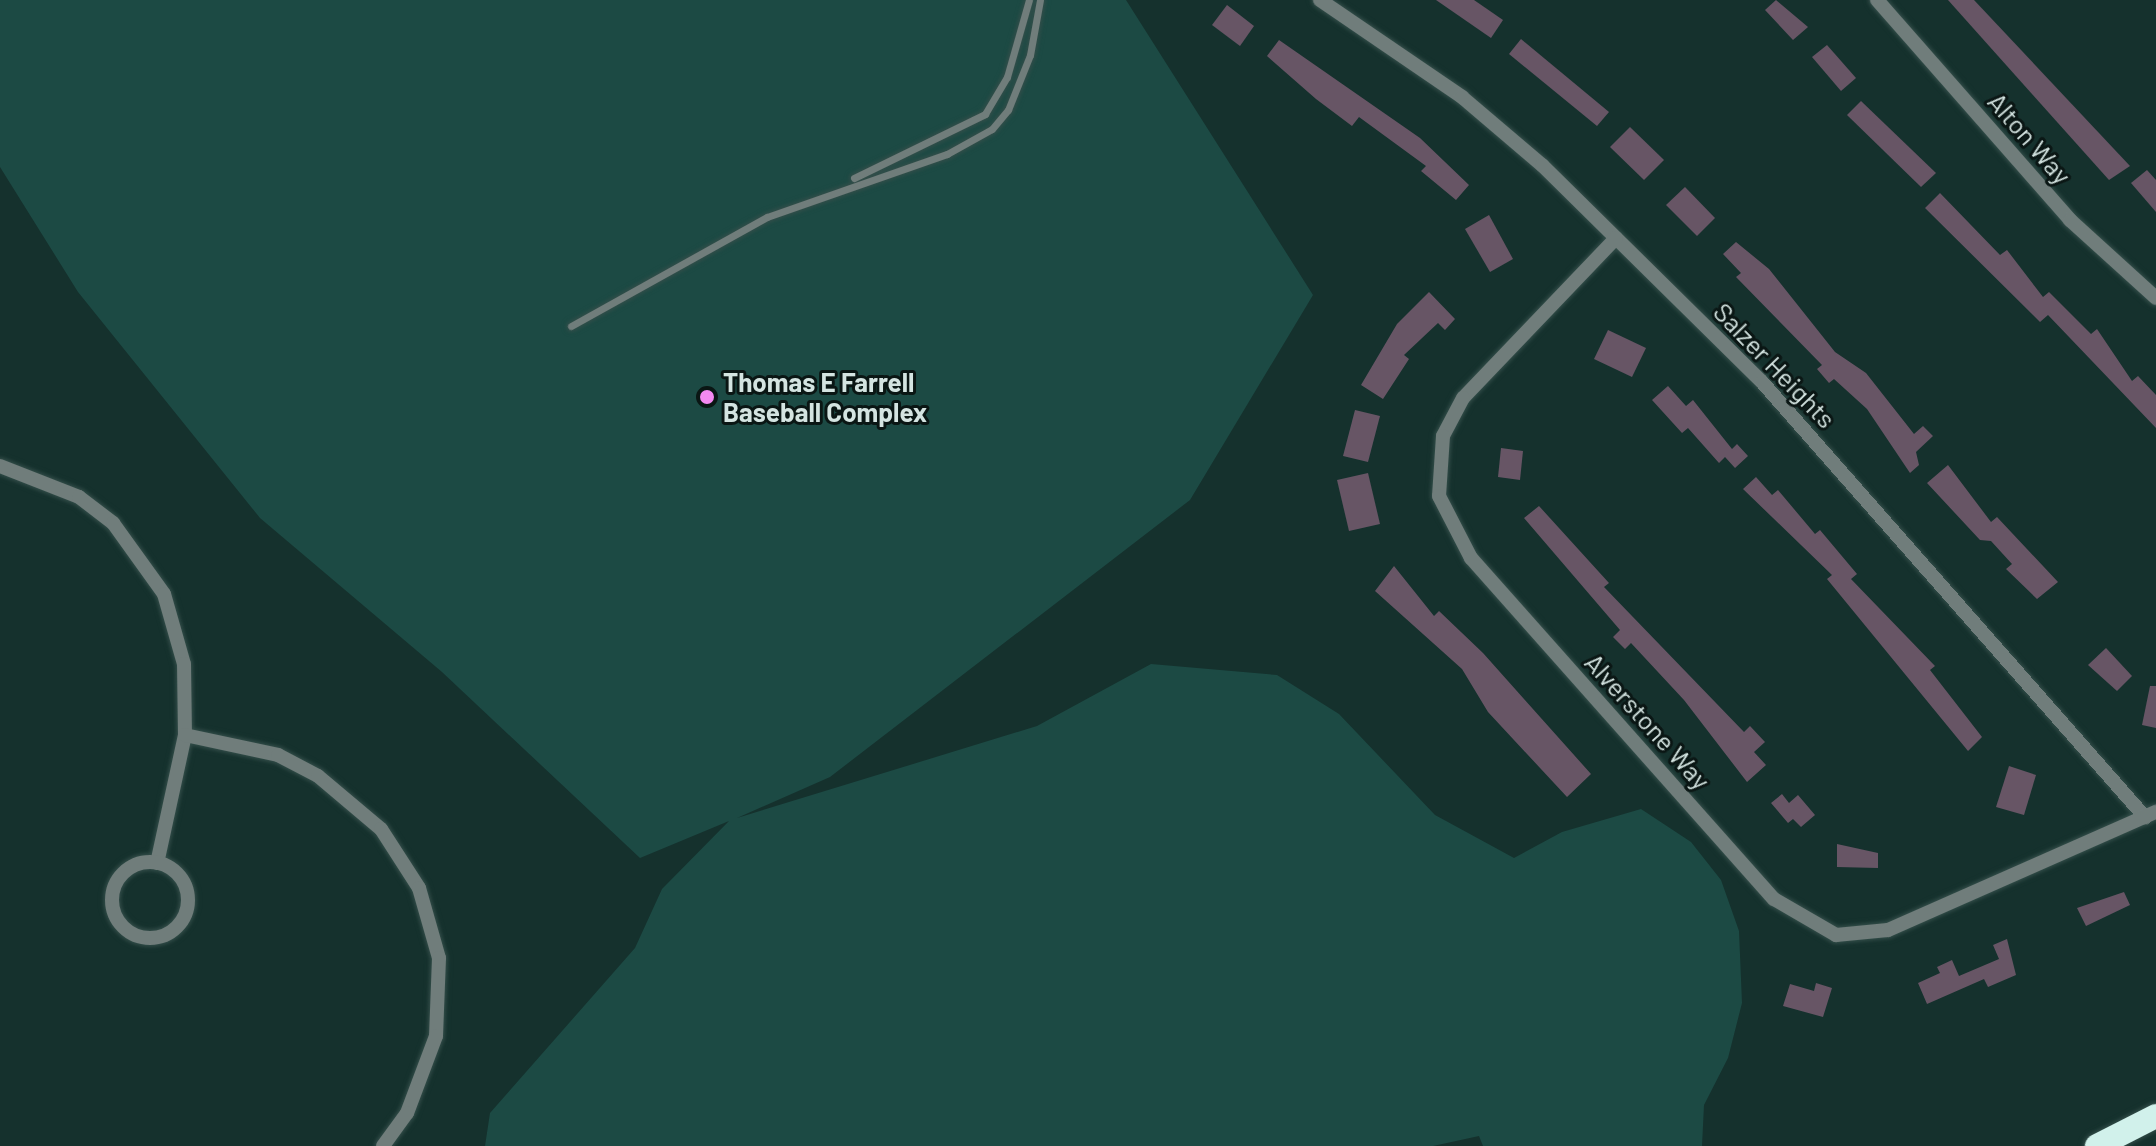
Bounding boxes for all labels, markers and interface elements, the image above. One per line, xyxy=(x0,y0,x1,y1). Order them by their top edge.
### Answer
street label: Alton Way xyxy=(1982,86,2078,190)
street label: Salzer Heights xyxy=(1708,296,1842,434)
place label: Thomas E Farrell Baseball Complex xyxy=(723,366,927,428)
marker: Thomas E Farrell Baseball Complex xyxy=(698,388,716,406)
street label: Alverstone Way xyxy=(1579,647,1717,795)

